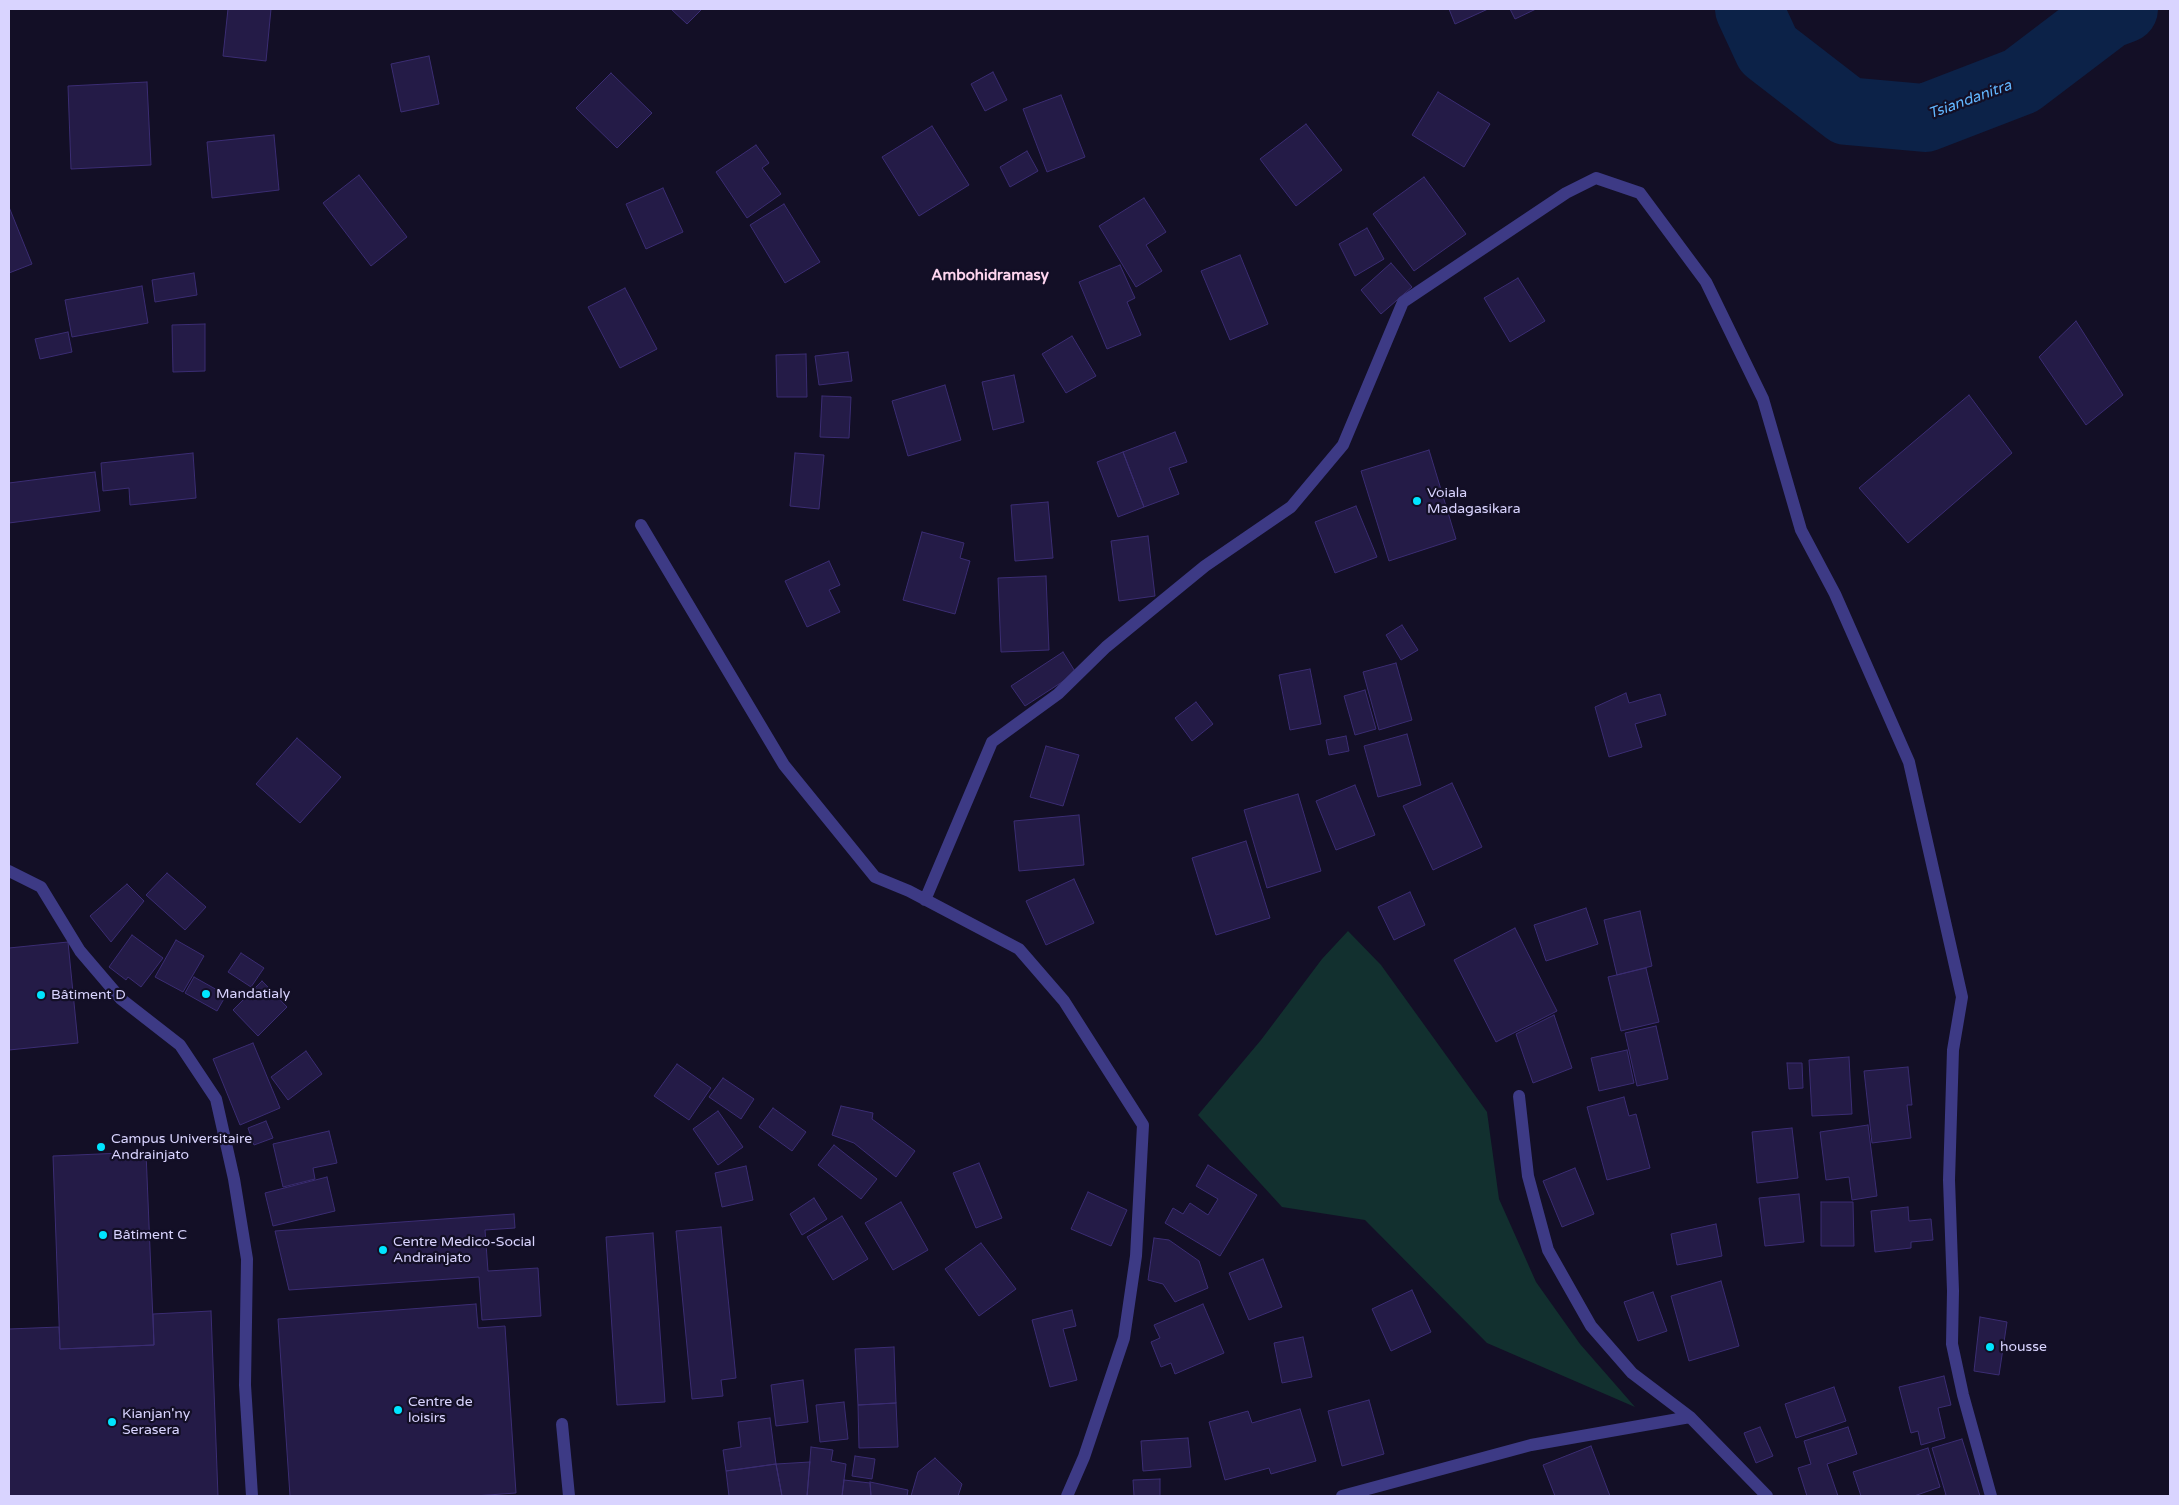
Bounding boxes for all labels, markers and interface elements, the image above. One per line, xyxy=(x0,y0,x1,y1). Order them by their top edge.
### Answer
water label: Tsiandanitra xyxy=(1926,77,2014,123)
district label: Ambohidramasy xyxy=(931,267,1049,285)
place label: Voiala Madagasikara xyxy=(1427,485,1521,518)
marker: Voiala Madagasikara xyxy=(1411,495,1423,507)
place label: Mandatialy xyxy=(216,986,290,1002)
place label: Bâtiment D xyxy=(51,987,126,1003)
marker: Mandatialy xyxy=(200,988,212,1000)
marker: Bâtiment D xyxy=(35,989,47,1001)
place label: Campus Universitaire Andrainjato xyxy=(111,1131,252,1164)
marker: Campus Universitaire Andrainjato xyxy=(95,1141,107,1153)
place label: Bâtiment C xyxy=(113,1227,187,1243)
marker: Bâtiment C xyxy=(97,1229,109,1241)
place label: Centre Medico-Social Andrainjato xyxy=(393,1234,535,1266)
marker: Centre Medico-Social Andrainjato xyxy=(377,1244,389,1256)
place label: housse xyxy=(2000,1339,2047,1355)
marker: housse xyxy=(1984,1341,1996,1353)
place label: Centre de loisirs xyxy=(408,1394,473,1426)
marker: Centre de loisirs xyxy=(392,1404,404,1416)
place label: Kianjan'ny Serasera xyxy=(122,1406,190,1438)
marker: Kianjan'ny Serasera xyxy=(106,1416,118,1428)

